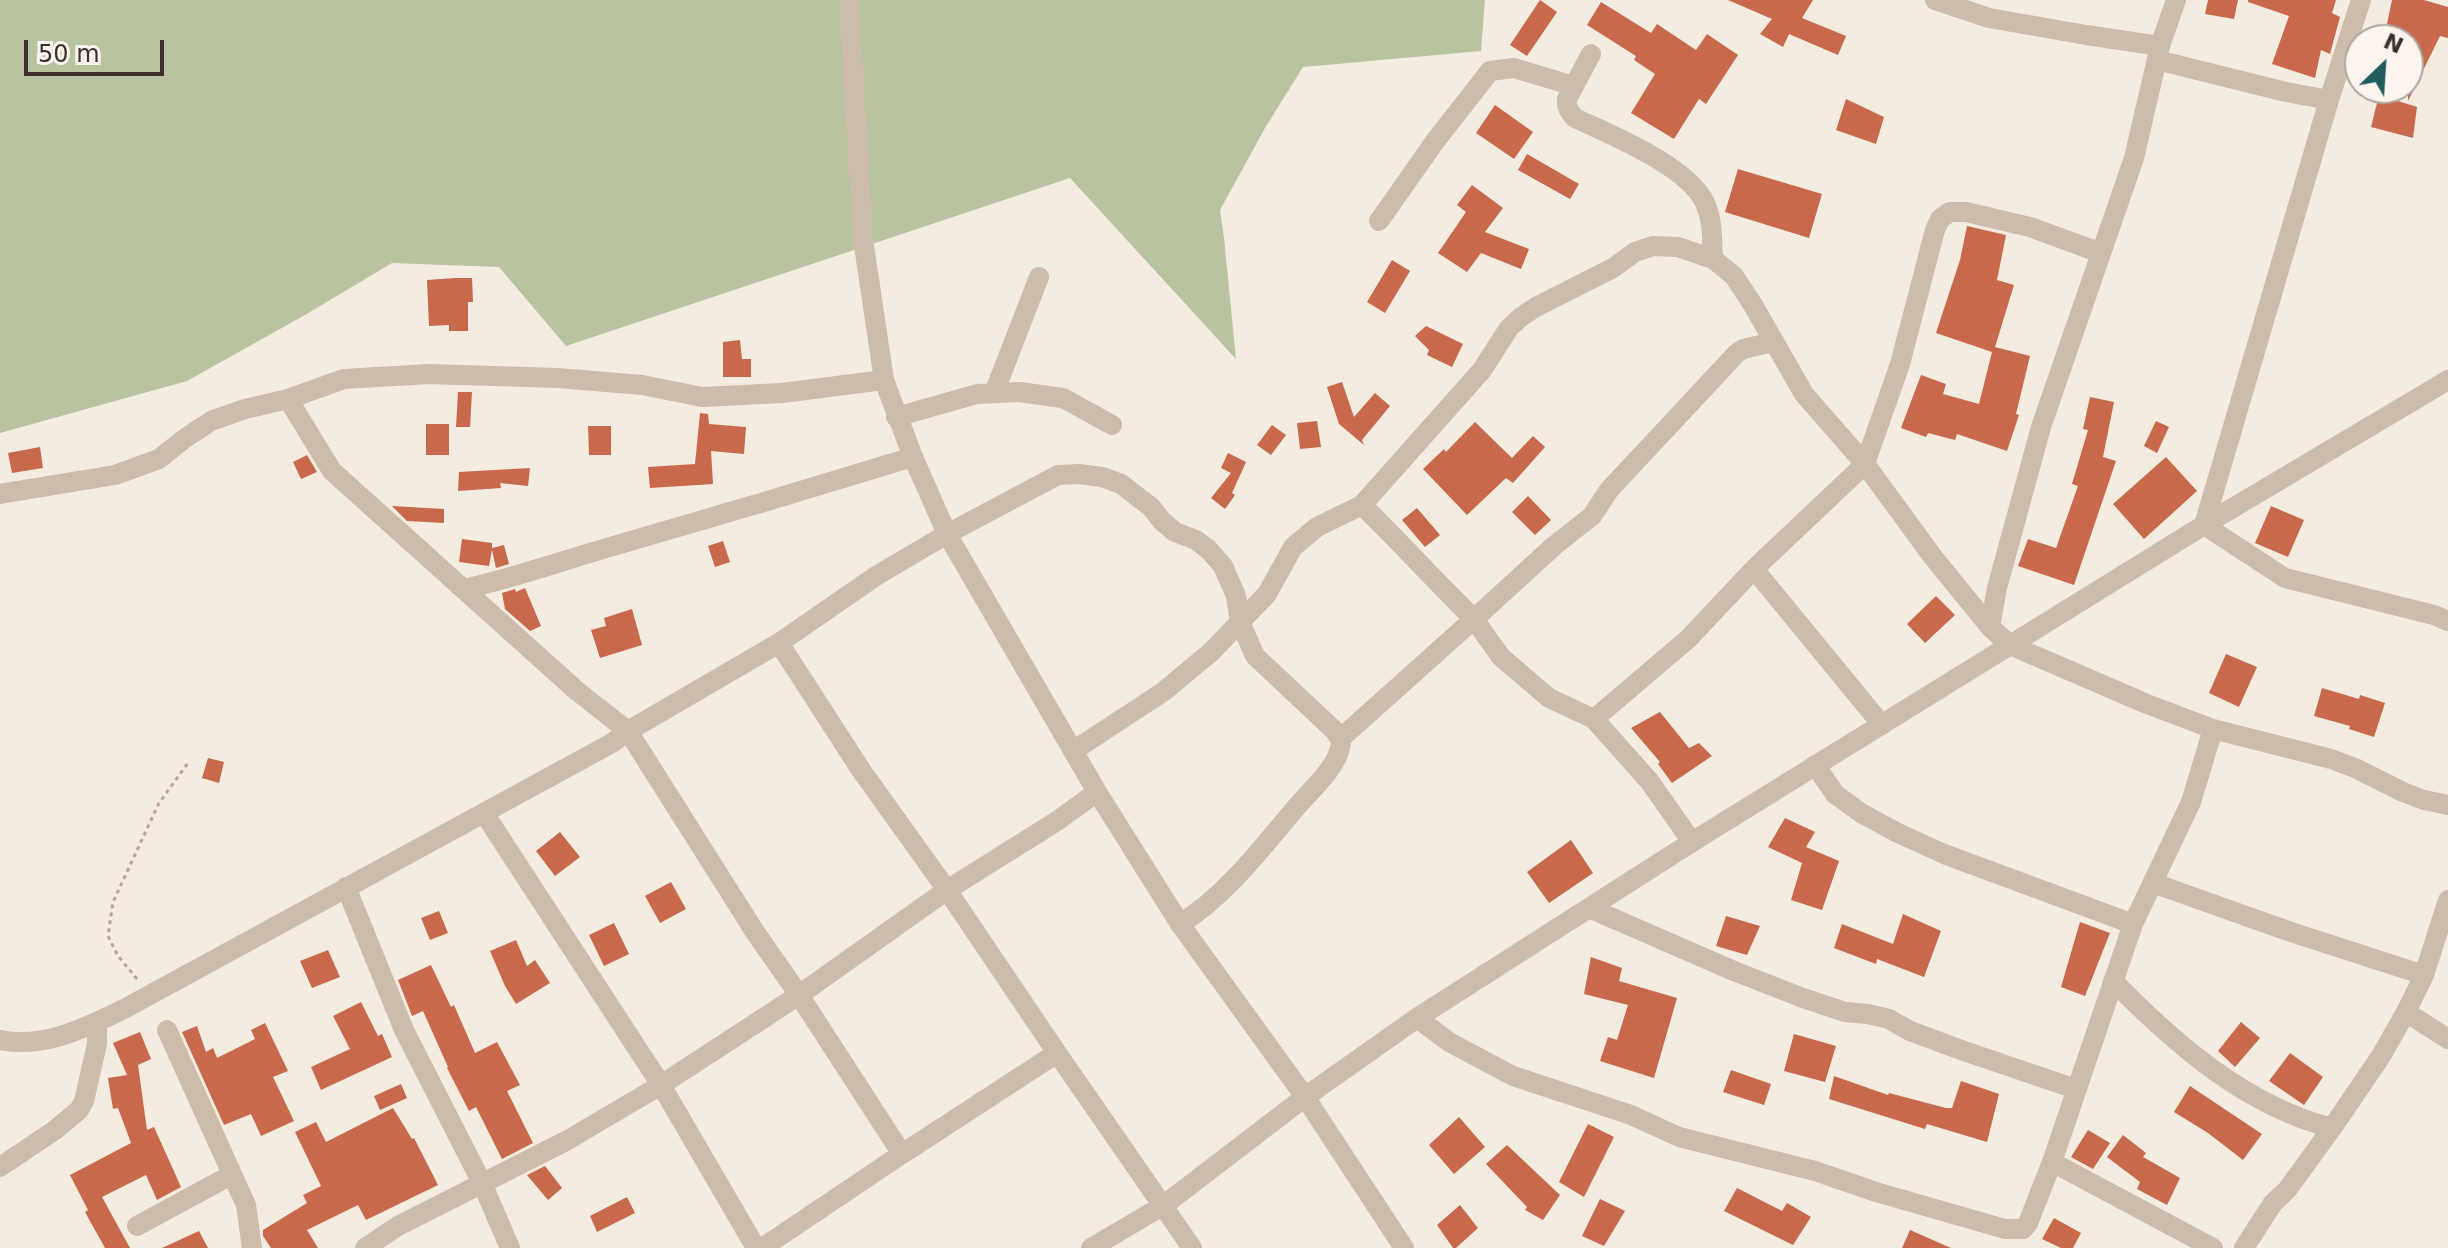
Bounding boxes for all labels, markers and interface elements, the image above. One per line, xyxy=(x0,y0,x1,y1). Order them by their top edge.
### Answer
scale bar xyxy=(28,24,168,74)
north arrow xyxy=(2344,24,2424,104)
text: N xyxy=(2380,28,2407,59)
text: 50 m xyxy=(38,40,100,68)

